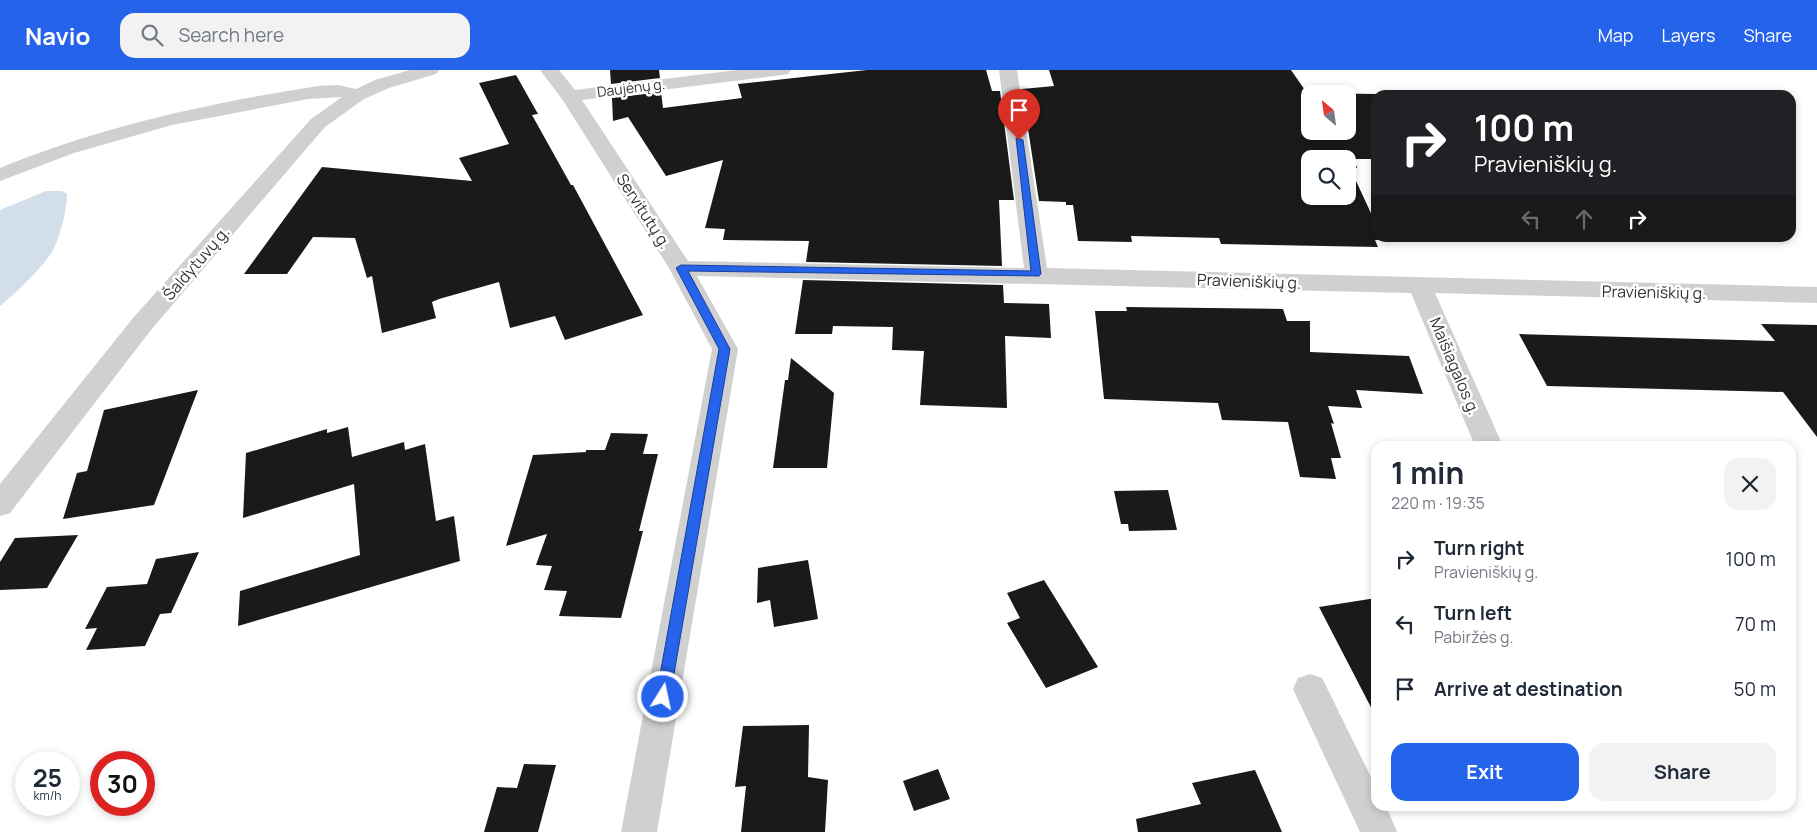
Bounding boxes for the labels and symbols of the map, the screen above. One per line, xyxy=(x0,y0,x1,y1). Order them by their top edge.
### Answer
street label: Daujėnų g. xyxy=(596,74,666,101)
north arrow xyxy=(1301,85,1356,140)
pin xyxy=(998,89,1040,140)
street label: Servitutų g. xyxy=(612,169,676,253)
street label: Šaldytuvų g. xyxy=(158,221,234,305)
street label: Pravieniškių g. xyxy=(1197,268,1301,294)
street label: Pravieniškių g. xyxy=(1602,280,1706,304)
street label: Maišiagalos g. xyxy=(1425,314,1485,418)
position arrow xyxy=(636,670,688,722)
speed limit sign: 30 xyxy=(90,751,155,816)

